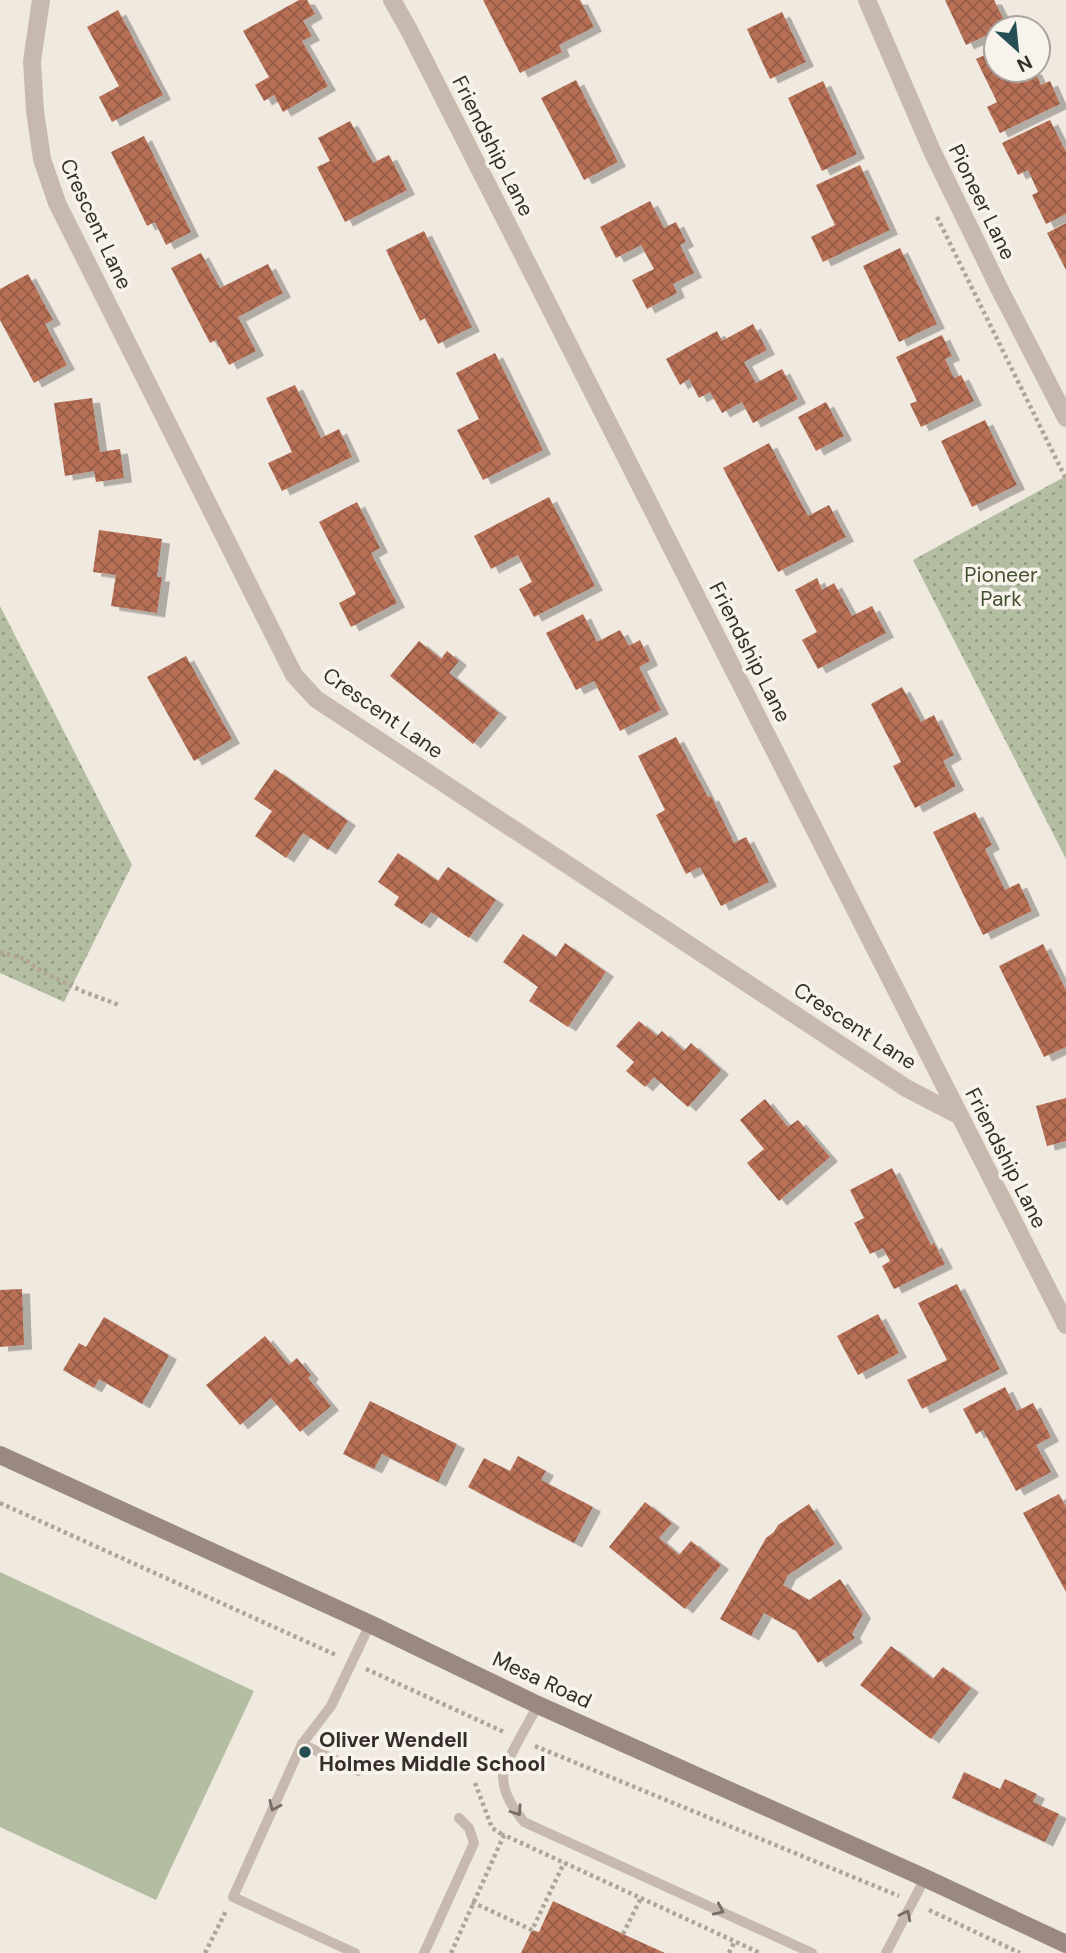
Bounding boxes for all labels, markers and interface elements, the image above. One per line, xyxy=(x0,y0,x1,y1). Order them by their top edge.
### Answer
north arrow xyxy=(982,14,1052,84)
text: N xyxy=(1013,49,1036,78)
street label: Friendship Lane xyxy=(446,71,540,221)
street label: Pioneer Lane xyxy=(942,139,1022,265)
street label: Crescent Lane xyxy=(53,154,139,294)
park label: Pioneer Park xyxy=(964,561,1038,613)
street label: Friendship Lane xyxy=(703,577,797,727)
street label: Crescent Lane xyxy=(317,661,449,765)
street label: Crescent Lane xyxy=(788,976,922,1076)
street label: Friendship Lane xyxy=(959,1083,1053,1233)
street label: Mesa Road xyxy=(488,1645,596,1715)
place label: Oliver Wendell Holmes Middle School xyxy=(319,1726,546,1778)
marker: Oliver Wendell Holmes Middle School xyxy=(297,1744,313,1760)
one-way arrow xyxy=(268,1799,282,1811)
one-way arrow xyxy=(508,1803,521,1816)
one-way arrow xyxy=(712,1902,724,1916)
one-way arrow xyxy=(897,1910,911,1923)

